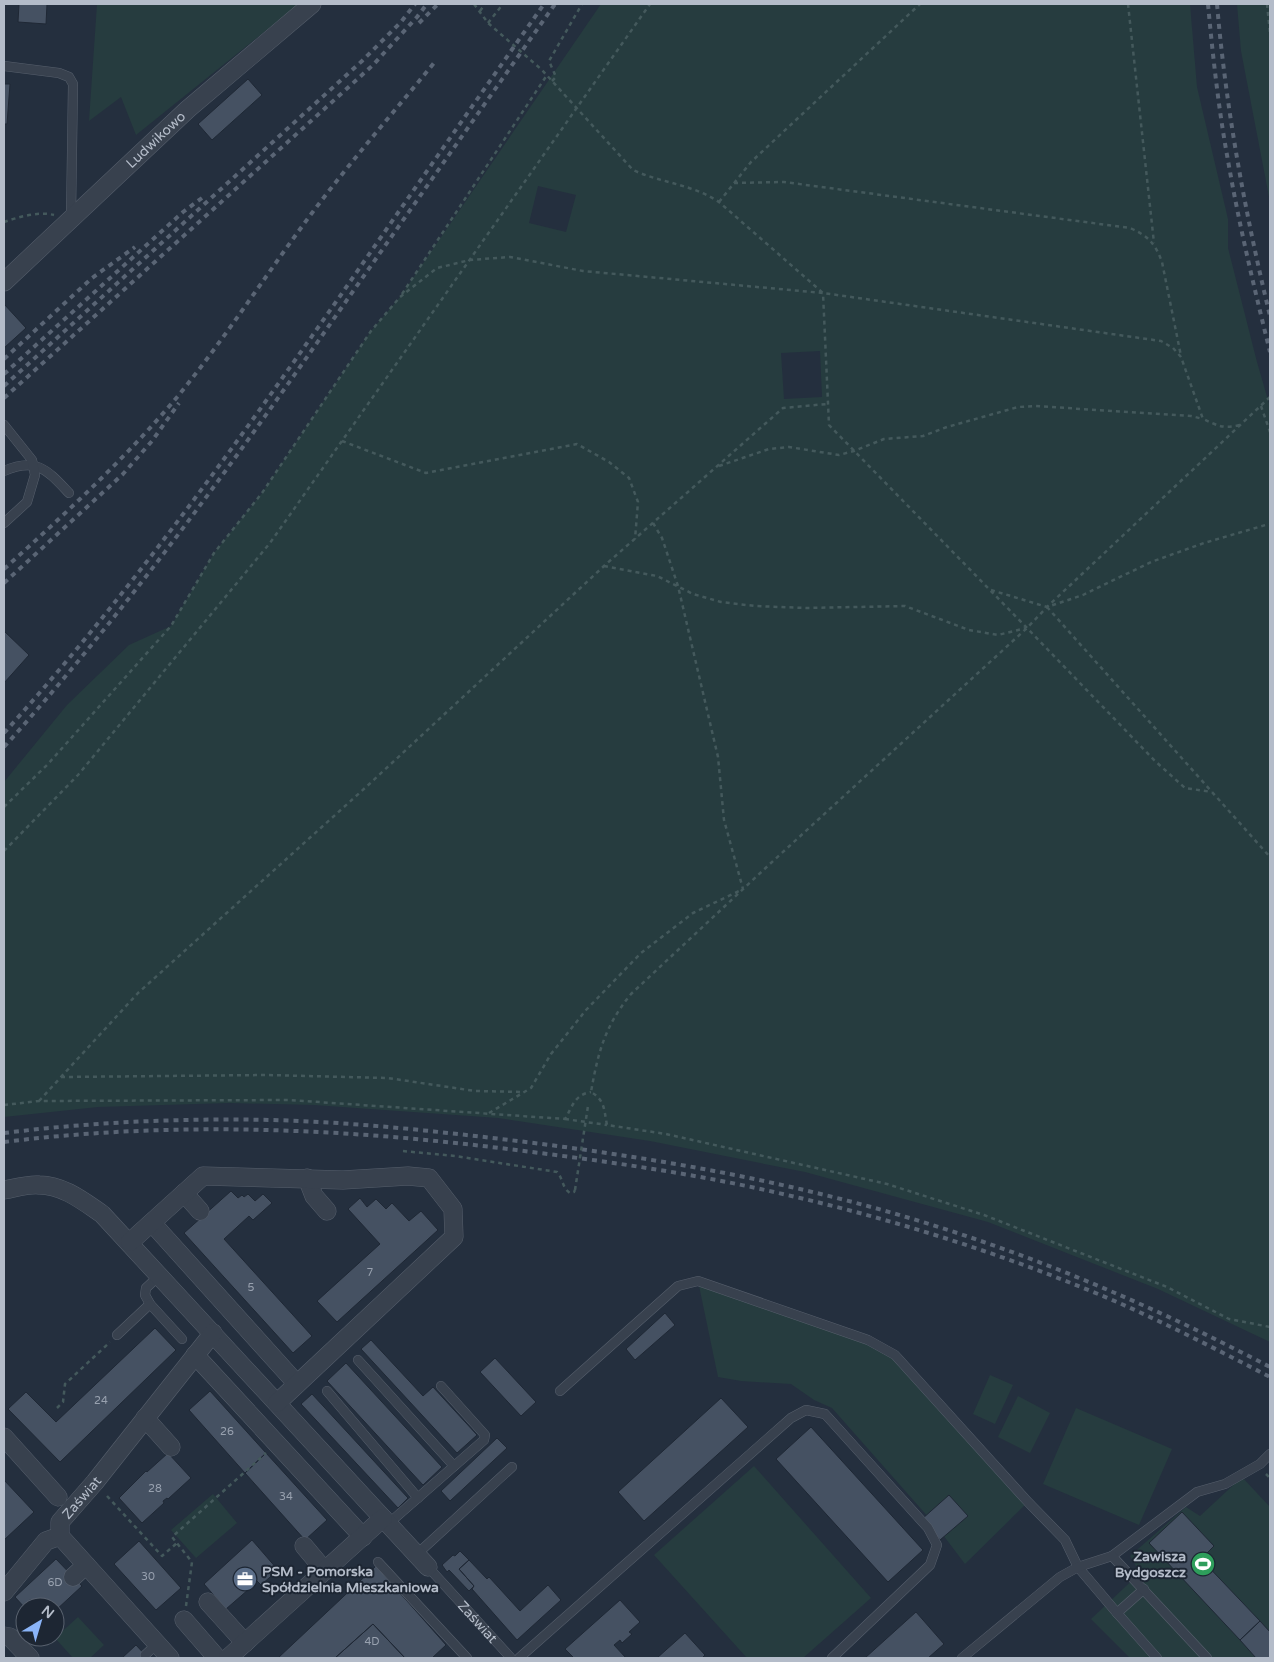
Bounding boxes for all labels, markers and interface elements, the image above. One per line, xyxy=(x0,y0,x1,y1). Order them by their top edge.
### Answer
street label: Ludwikowo xyxy=(123,108,189,172)
house number: 7 xyxy=(367,1266,374,1279)
house number: 5 xyxy=(248,1281,255,1294)
house number: 24 xyxy=(94,1394,108,1407)
house number: 26 xyxy=(220,1425,234,1438)
street label: Zaświat xyxy=(59,1472,106,1523)
house number: 28 xyxy=(148,1482,162,1495)
house number: 34 xyxy=(279,1490,293,1503)
place label: Zawisza Bydgoszcz xyxy=(1115,1548,1186,1581)
sports icon: Zawisza Bydgoszcz xyxy=(1190,1551,1216,1577)
place label: PSM - Pomorska Spółdzielnia Mieszkaniowa xyxy=(262,1563,439,1596)
office icon: PSM - Pomorska Spółdzielnia Mieszkaniowa xyxy=(232,1566,258,1592)
house number: 30 xyxy=(141,1570,155,1583)
house number: 6D xyxy=(47,1576,63,1589)
north arrow xyxy=(15,1597,65,1647)
street label: Zaświat xyxy=(454,1597,501,1647)
text: N xyxy=(38,1602,57,1622)
house number: 4D xyxy=(364,1635,380,1648)

